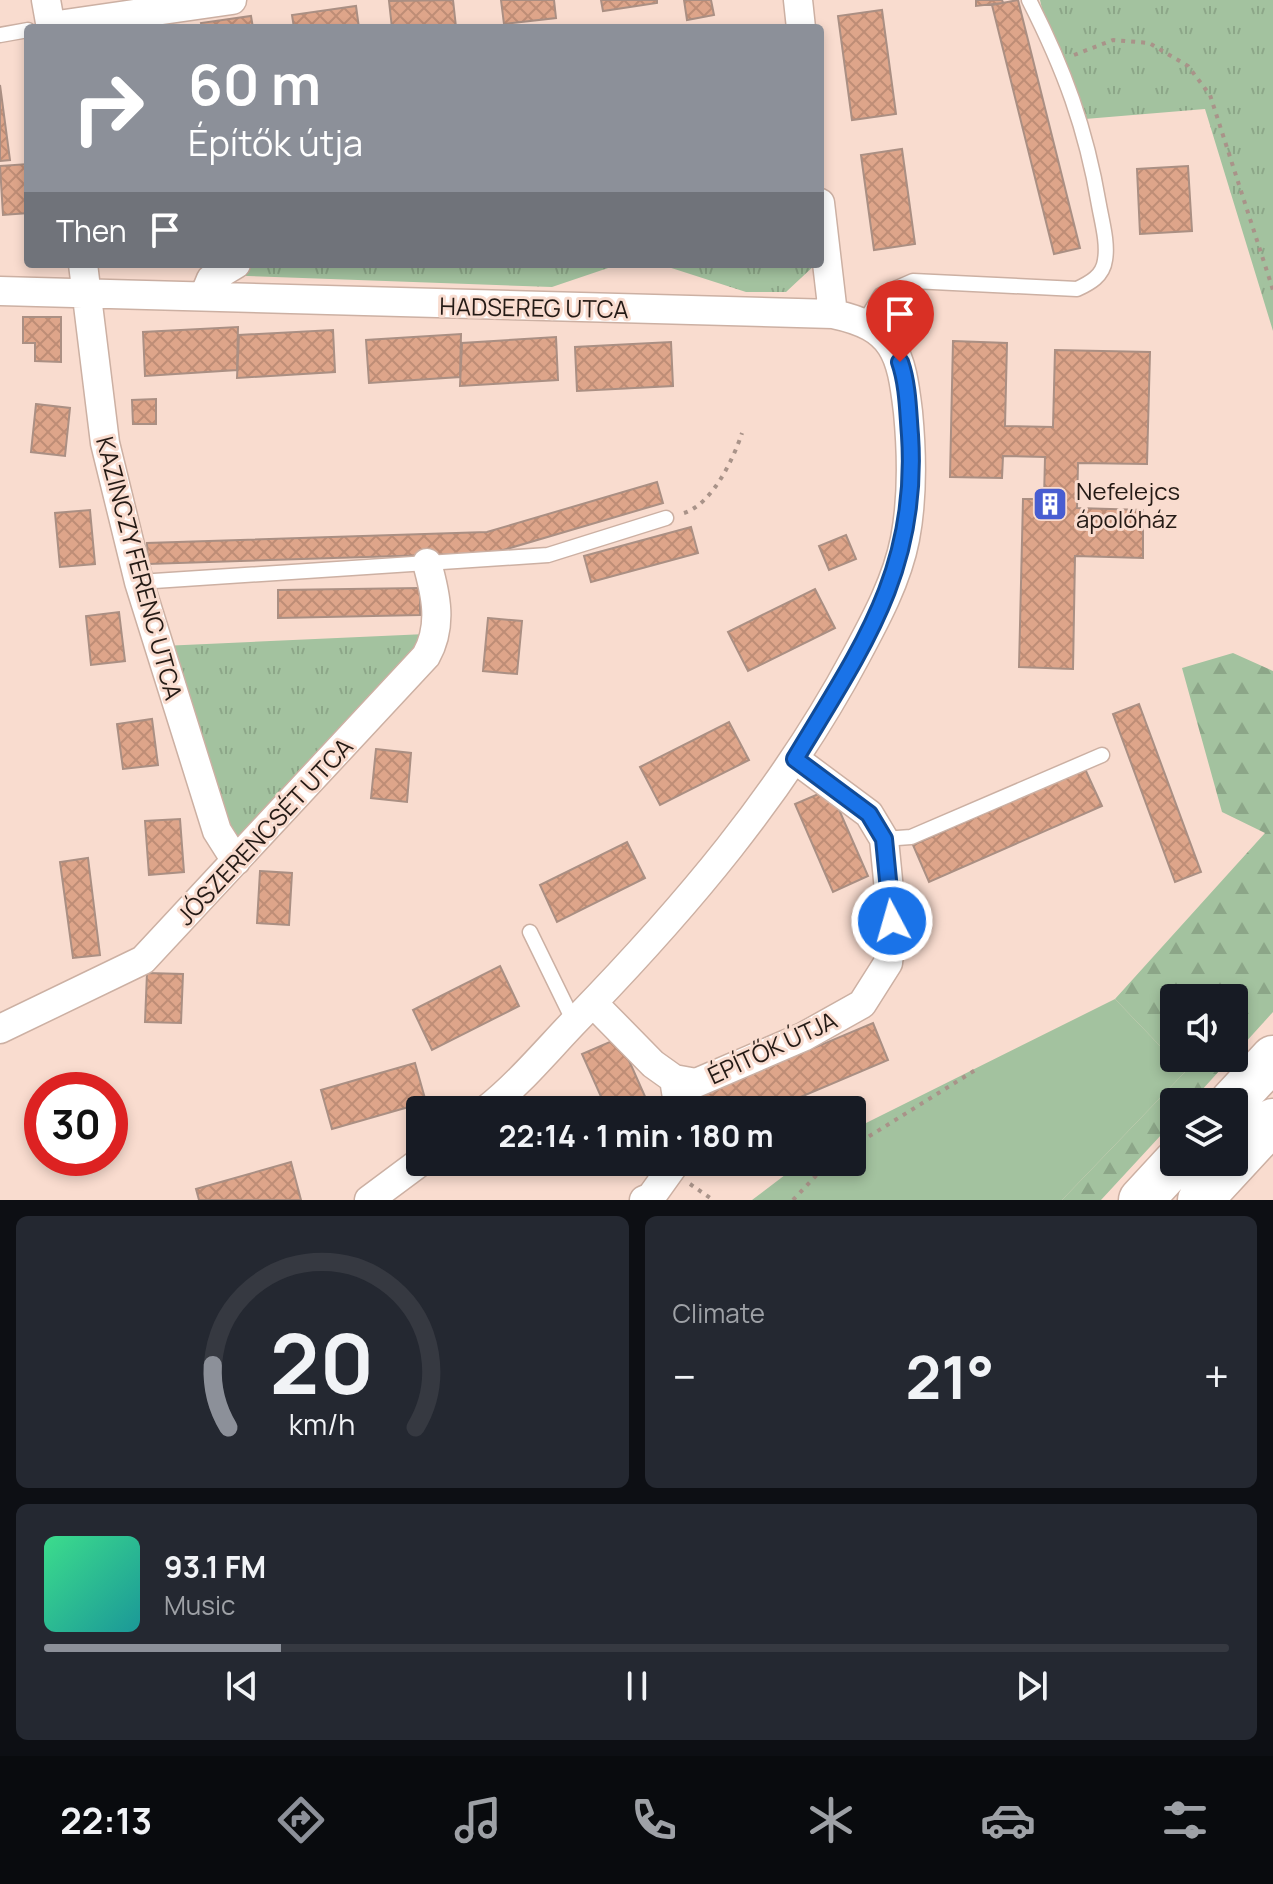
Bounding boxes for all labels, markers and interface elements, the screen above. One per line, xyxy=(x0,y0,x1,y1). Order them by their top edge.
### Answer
text: 60 m xyxy=(188,45,321,122)
icon: right xyxy=(56,56,160,160)
text: Építők útja xyxy=(188,118,363,167)
icon: arrive xyxy=(143,208,187,252)
text: Then xyxy=(56,210,127,251)
pin xyxy=(866,280,934,362)
street label: HADSEREG UTCA xyxy=(439,289,629,325)
icon: arrive xyxy=(878,292,922,336)
street label: KAZINCZY FERENC UTCA xyxy=(89,433,191,703)
place label: Nefelejcs ápolóház xyxy=(1076,474,1180,535)
building icon: Nefelejcs ápolóház xyxy=(1031,485,1069,523)
street label: JÓSZERENCSÉT UTCA xyxy=(168,730,360,932)
position arrow xyxy=(850,879,934,963)
map controls xyxy=(1160,984,1248,1176)
button: sound xyxy=(1160,984,1248,1072)
street label: ÉPÍTŐK ÚTJA xyxy=(702,1003,842,1091)
speed limit sign: 30 xyxy=(24,1072,128,1176)
button: layers xyxy=(1160,1088,1248,1176)
text: 22:14 · 1 min · 180 m xyxy=(499,1115,773,1156)
text: Climate xyxy=(673,1295,765,1331)
text: 20 xyxy=(270,1305,374,1419)
text: 21° xyxy=(905,1335,994,1417)
text: − xyxy=(673,1346,696,1406)
text: + xyxy=(1204,1346,1229,1406)
text: km/h xyxy=(289,1405,355,1444)
text: 93.1 FM xyxy=(164,1546,266,1587)
text: Music xyxy=(164,1587,235,1623)
icon: previous xyxy=(220,1664,264,1708)
icon: pause xyxy=(615,1664,659,1708)
icon: next xyxy=(1010,1664,1054,1708)
icon: directions xyxy=(273,1792,329,1848)
icon: music xyxy=(450,1792,506,1848)
icon: phone xyxy=(626,1792,682,1848)
icon: climate xyxy=(803,1792,859,1848)
icon: car xyxy=(980,1792,1036,1848)
icon: filters xyxy=(1157,1792,1213,1848)
text: 22:13 xyxy=(60,1796,152,1845)

